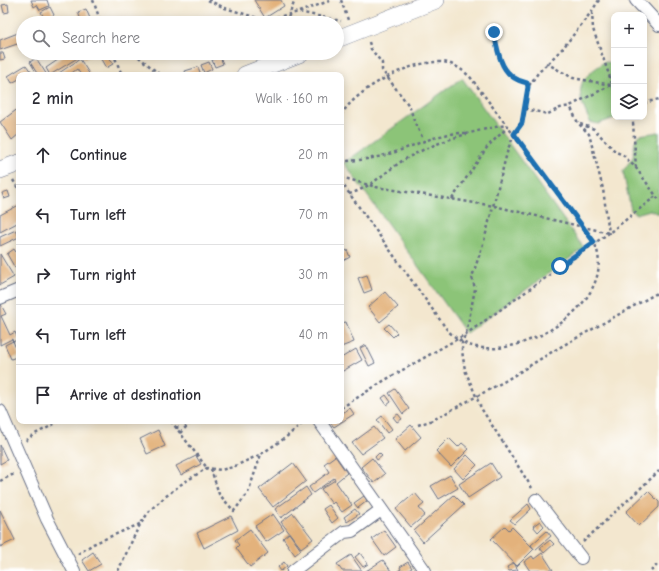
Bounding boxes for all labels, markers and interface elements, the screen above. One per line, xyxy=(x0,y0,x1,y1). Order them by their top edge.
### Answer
map controls xyxy=(611,12,647,120)
button: + xyxy=(611,12,647,48)
search box xyxy=(16,16,344,60)
route end xyxy=(485,23,503,41)
icon: search xyxy=(30,27,52,49)
text: Search here xyxy=(62,29,140,47)
button: − xyxy=(611,48,647,84)
button: layers xyxy=(611,84,647,120)
text: 2 min xyxy=(32,89,73,108)
text: Walk · 160 m xyxy=(256,91,328,106)
icon: ahead xyxy=(32,144,54,166)
text: Continue xyxy=(70,146,127,164)
text: 20 m xyxy=(298,147,328,162)
icon: left xyxy=(32,204,54,226)
text: Turn left xyxy=(70,206,126,224)
text: 70 m xyxy=(299,207,328,222)
route start xyxy=(551,257,569,275)
icon: right xyxy=(32,264,54,286)
text: Turn right xyxy=(70,266,136,284)
text: 30 m xyxy=(298,267,328,282)
icon: left xyxy=(32,324,54,346)
text: Turn left xyxy=(70,326,126,344)
text: 40 m xyxy=(299,327,328,342)
icon: arrive xyxy=(32,384,54,406)
text: Arrive at destination xyxy=(70,386,201,404)

